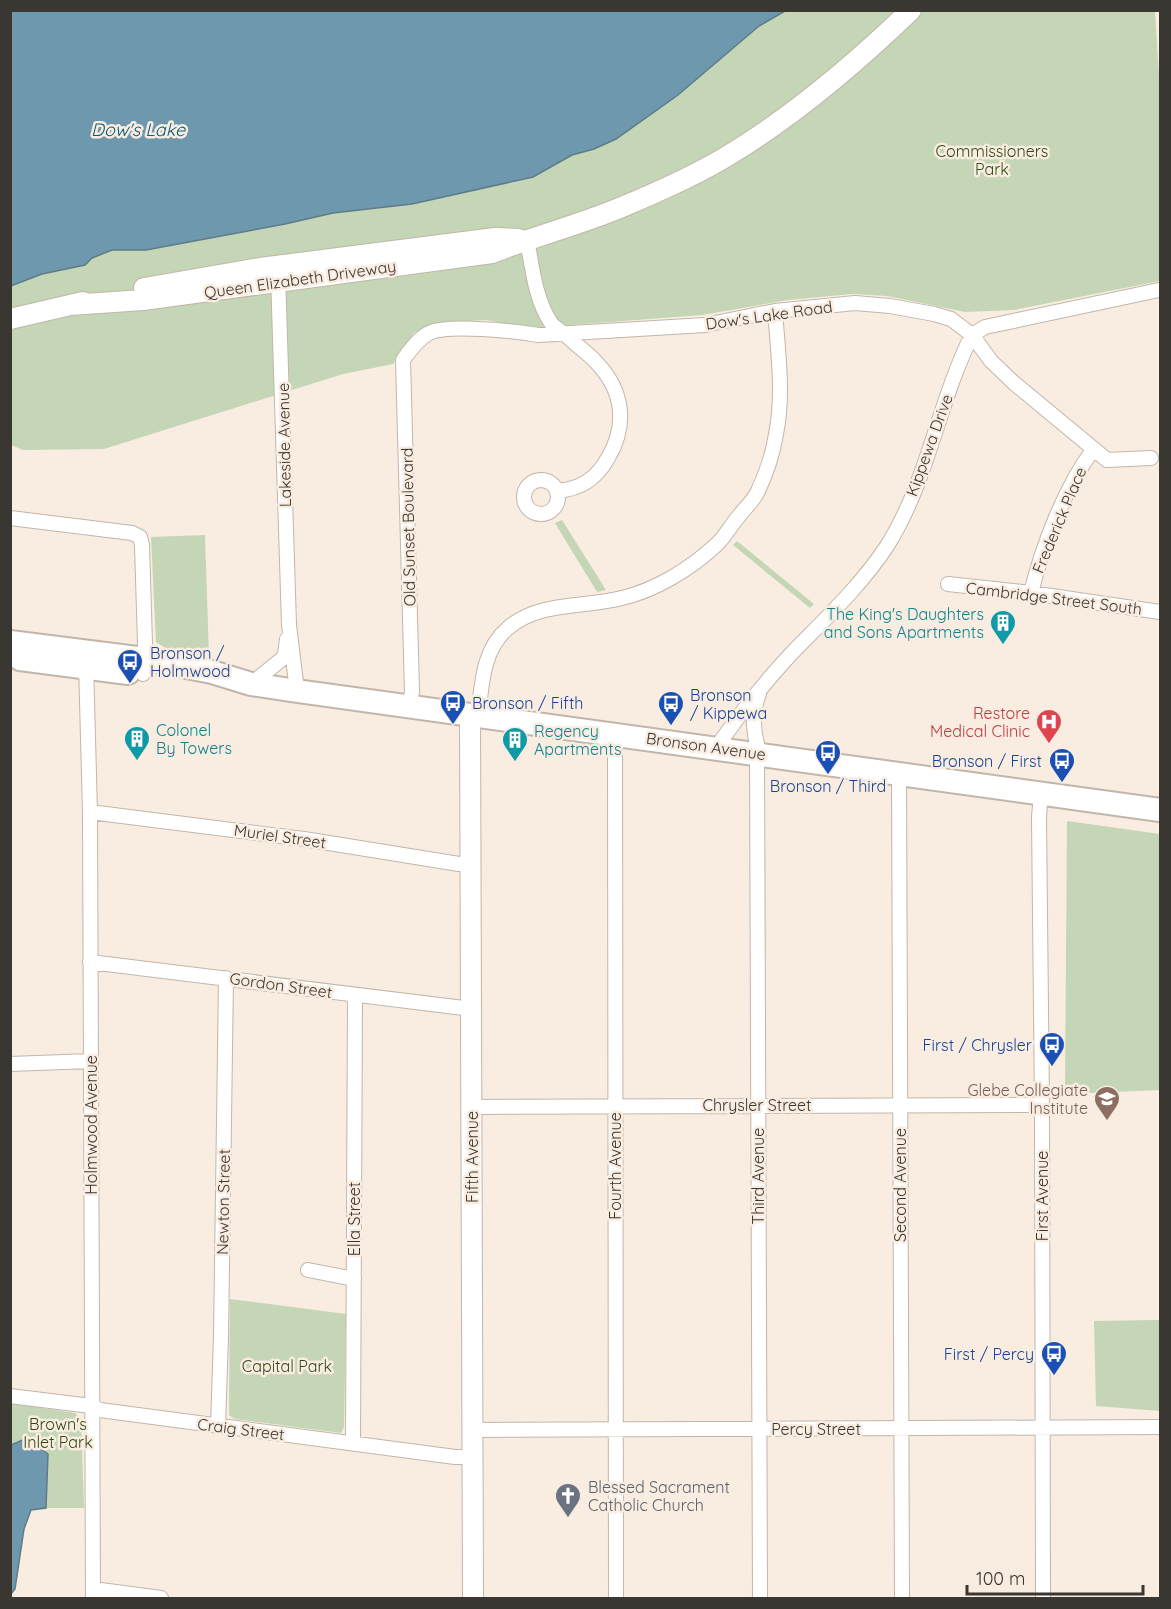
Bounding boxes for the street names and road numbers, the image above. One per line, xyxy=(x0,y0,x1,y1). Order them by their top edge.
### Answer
street label: Queen Elizabeth Driveway xyxy=(203,256,397,302)
street label: Dow's Lake Road xyxy=(704,296,834,334)
street label: Lakeside Avenue xyxy=(273,383,295,507)
street label: Kippewa Drive xyxy=(901,391,957,499)
street label: Old Sunset Boulevard xyxy=(397,447,419,607)
street label: Frederick Place xyxy=(1028,464,1090,576)
street label: Cambridge Street South xyxy=(965,577,1143,619)
street label: Bronson Avenue xyxy=(645,728,767,764)
street label: Muriel Street xyxy=(233,820,327,852)
street label: Gordon Street xyxy=(228,968,334,1002)
street label: Holmwood Avenue xyxy=(81,1055,101,1195)
street label: Chrysler Street xyxy=(703,1095,811,1115)
street label: Fifth Avenue xyxy=(462,1111,482,1203)
street label: Fourth Avenue xyxy=(605,1112,625,1220)
street label: Third Avenue xyxy=(748,1128,768,1224)
street label: Second Avenue xyxy=(890,1128,910,1242)
street label: Newton Street xyxy=(212,1149,234,1255)
street label: First Avenue xyxy=(1032,1151,1052,1241)
street label: Ella Street xyxy=(344,1182,364,1256)
street label: Craig Street xyxy=(196,1414,286,1444)
street label: Percy Street xyxy=(771,1419,861,1439)

